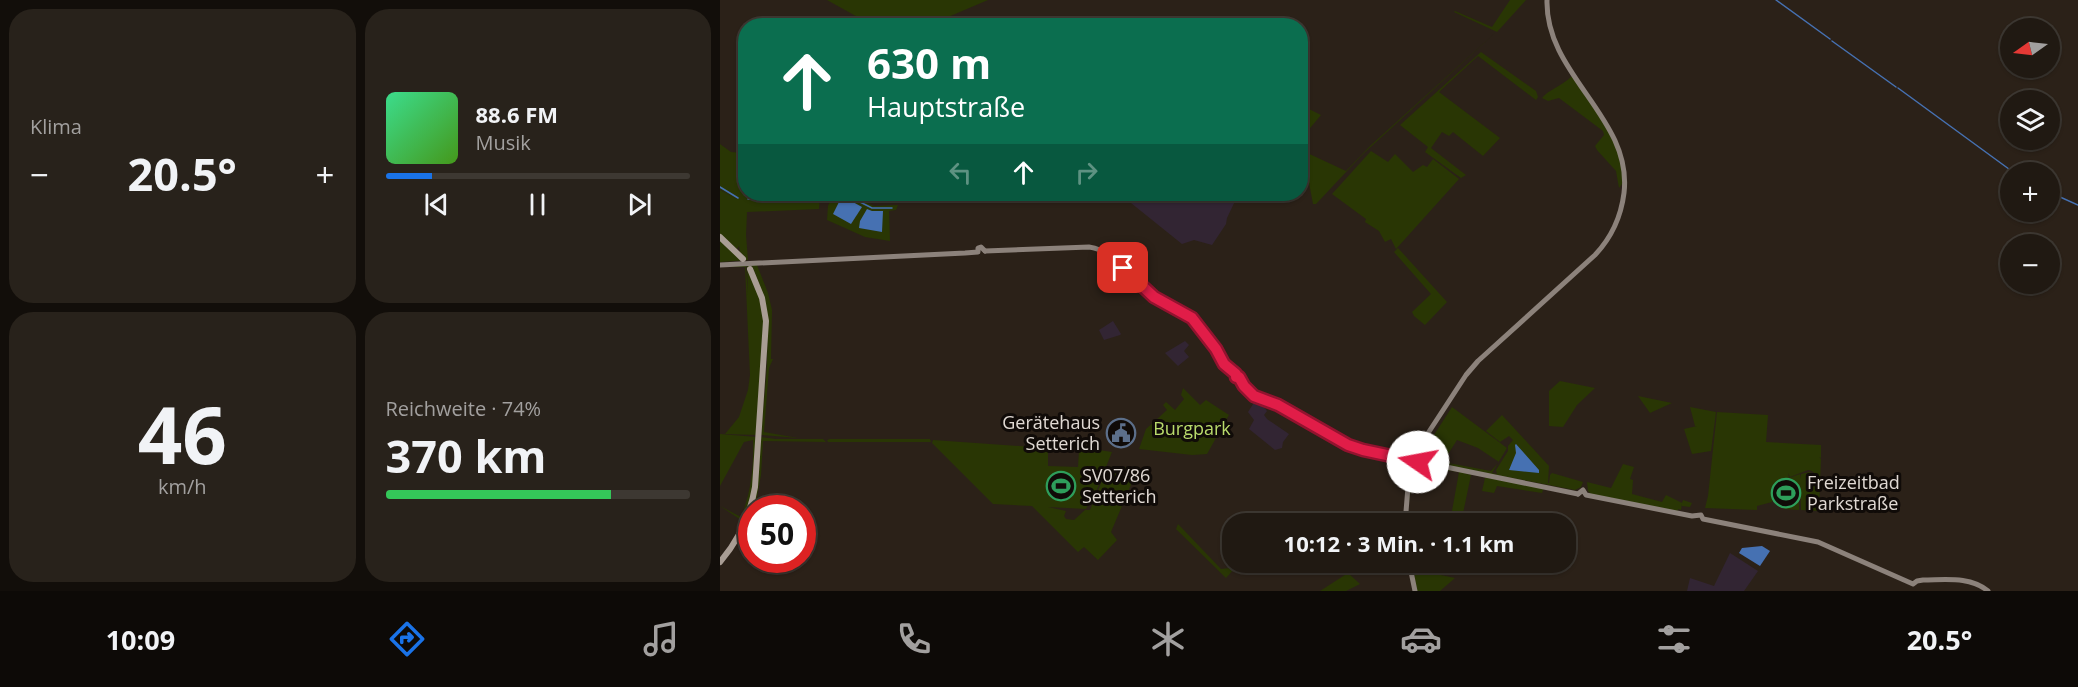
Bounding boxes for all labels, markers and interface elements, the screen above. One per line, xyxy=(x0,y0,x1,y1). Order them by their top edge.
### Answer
north arrow xyxy=(2000,18,2060,78)
map controls xyxy=(2000,18,2060,294)
text: 630 m xyxy=(867,34,991,91)
icon: ahead xyxy=(768,42,846,120)
text: Hauptstraße xyxy=(867,88,1025,125)
button: layers xyxy=(2000,90,2060,150)
text: 88.6 FM xyxy=(476,99,558,129)
text: Klima xyxy=(30,113,82,140)
text: Musik xyxy=(476,129,531,156)
text: 20.5° xyxy=(128,143,237,204)
text: − xyxy=(30,152,49,197)
text: + xyxy=(316,152,334,197)
icon: left xyxy=(944,156,977,189)
icon: ahead xyxy=(1007,156,1040,189)
icon: right xyxy=(1070,156,1103,189)
button: + xyxy=(2000,162,2060,222)
icon: previous xyxy=(420,188,453,221)
icon: pause xyxy=(521,188,554,221)
icon: next xyxy=(623,188,656,221)
button: − xyxy=(2000,234,2060,294)
pin xyxy=(1097,242,1148,293)
icon: arrive xyxy=(1106,251,1139,284)
text: 46 xyxy=(138,381,227,487)
text: Reichweite · 74% xyxy=(386,395,541,422)
place label: Gerätehaus Setterich xyxy=(1002,410,1100,455)
park label: Burgpark xyxy=(1153,416,1231,440)
public building icon: Gerätehaus Setterich xyxy=(1105,417,1137,449)
text: 370 km xyxy=(386,425,546,486)
position arrow xyxy=(1386,430,1450,494)
place label: SV07/86 Setterich xyxy=(1082,463,1156,508)
sports icon: SV07/86 Setterich xyxy=(1045,470,1077,502)
place label: Freizeitbad Parkstraße xyxy=(1807,470,1900,515)
text: km/h xyxy=(158,473,207,500)
sports icon: Freizeitbad Parkstraße xyxy=(1770,477,1802,509)
speed limit sign: 50 xyxy=(738,495,816,573)
text: 10:12 · 3 Min. · 1.1 km xyxy=(1284,528,1514,558)
icon: directions xyxy=(386,618,428,660)
icon: music xyxy=(640,618,682,660)
icon: phone xyxy=(893,618,935,660)
icon: climate xyxy=(1147,618,1189,660)
icon: car xyxy=(1400,618,1442,660)
icon: filters xyxy=(1653,618,1695,660)
text: 10:09 xyxy=(106,621,175,658)
text: 20.5° xyxy=(1907,621,1972,658)

